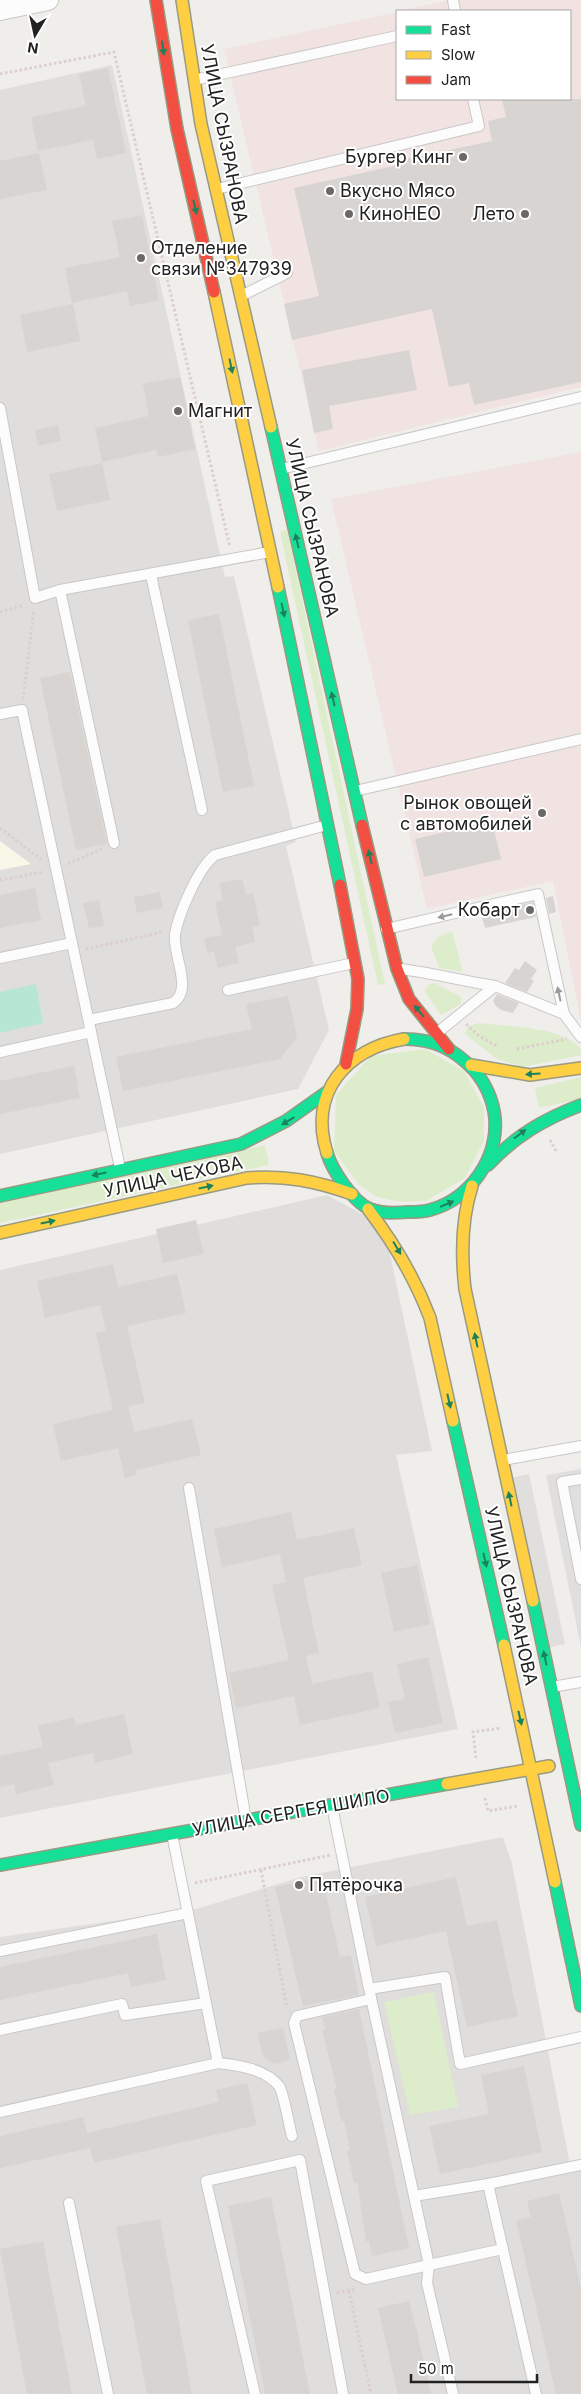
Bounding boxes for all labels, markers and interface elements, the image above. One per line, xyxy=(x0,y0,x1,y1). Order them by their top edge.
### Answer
north arrow xyxy=(10,10,60,60)
legend xyxy=(396,10,571,100)
text: Fast xyxy=(441,20,471,39)
text: N xyxy=(26,39,39,58)
one-way arrow xyxy=(159,41,167,57)
street label: УЛИЦА СЫЗРАНОВА xyxy=(197,42,252,226)
text: Slow xyxy=(441,45,475,64)
text: Jam xyxy=(441,70,471,89)
place label: Бургер Кинг xyxy=(345,146,453,167)
marker: Бургер Кинг xyxy=(457,151,469,163)
place label: Вкусно Мясо xyxy=(340,180,455,201)
marker: Вкусно Мясо xyxy=(324,185,336,197)
one-way arrow xyxy=(192,200,200,216)
place label: КиноНЕО xyxy=(359,203,441,224)
place label: Лето xyxy=(472,203,515,224)
marker: КиноНЕО xyxy=(343,208,355,220)
marker: Лето xyxy=(519,208,531,220)
place label: Отделение связи №347939 xyxy=(151,237,292,279)
marker: Отделение связи №347939 xyxy=(135,252,147,264)
one-way arrow xyxy=(227,358,235,373)
place label: Магнит xyxy=(188,400,253,421)
marker: Магнит xyxy=(172,405,184,417)
street label: УЛИЦА СЫЗРАНОВА xyxy=(282,436,343,619)
one-way arrow xyxy=(293,533,301,548)
one-way arrow xyxy=(280,603,288,619)
one-way arrow xyxy=(329,691,337,706)
place label: Рынок овощей с автомобилей xyxy=(400,792,532,834)
marker: Рынок овощей с автомобилей xyxy=(536,807,548,819)
one-way arrow xyxy=(366,850,374,865)
place label: Кобарт xyxy=(458,899,521,920)
marker: Кобарт xyxy=(524,904,536,916)
one-way arrow xyxy=(437,912,452,920)
one-way arrow xyxy=(555,986,563,1002)
one-way arrow xyxy=(413,1005,424,1018)
one-way arrow xyxy=(524,1071,540,1079)
one-way arrow xyxy=(282,1117,295,1126)
one-way arrow xyxy=(513,1128,526,1139)
street label: УЛИЦА ЧЕХОВА xyxy=(101,1151,244,1202)
one-way arrow xyxy=(92,1170,107,1178)
one-way arrow xyxy=(199,1183,214,1191)
one-way arrow xyxy=(440,1199,454,1207)
one-way arrow xyxy=(40,1218,55,1226)
one-way arrow xyxy=(392,1242,402,1255)
one-way arrow xyxy=(471,1332,479,1348)
one-way arrow xyxy=(445,1393,453,1408)
one-way arrow xyxy=(506,1491,514,1507)
street label: УЛИЦА СЫЗРАНОВА xyxy=(481,1504,542,1687)
one-way arrow xyxy=(481,1552,489,1567)
one-way arrow xyxy=(540,1649,548,1665)
one-way arrow xyxy=(516,1711,524,1726)
street label: УЛИЦА СЕРГЕЯ ШИЛО xyxy=(191,1785,391,1840)
place label: Пятёрочка xyxy=(309,1874,403,1895)
marker: Пятёрочка xyxy=(293,1879,305,1891)
scale bar xyxy=(411,2352,537,2384)
text: 50 m xyxy=(418,2359,454,2378)

